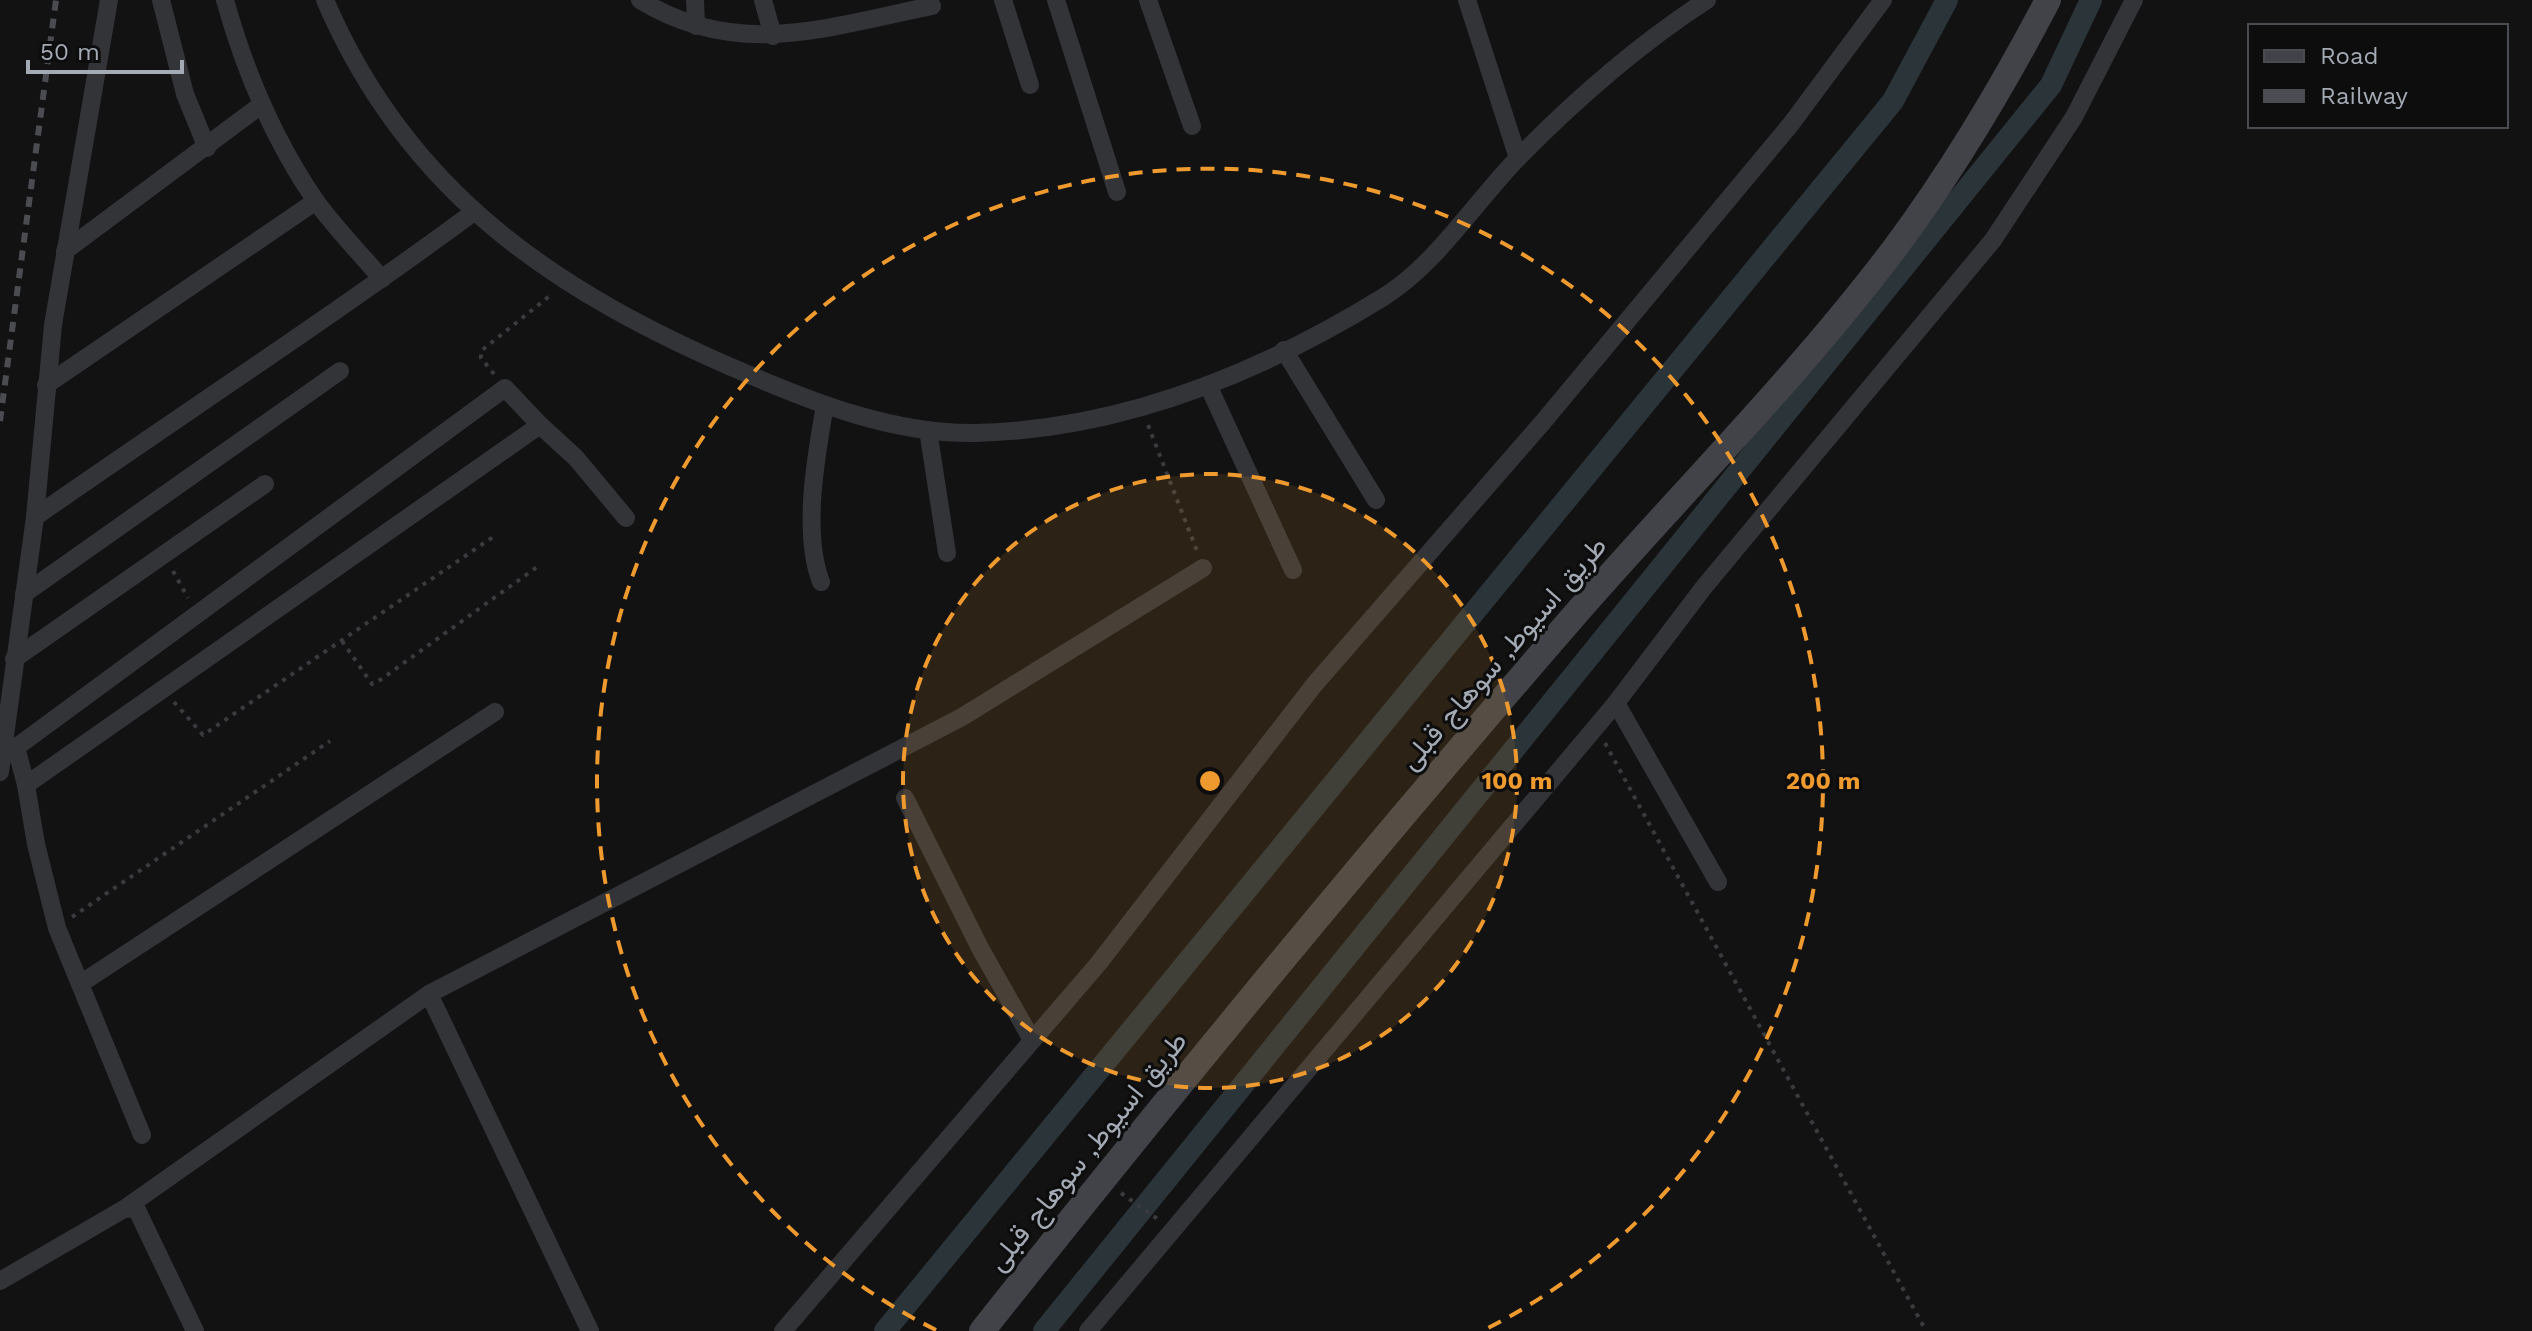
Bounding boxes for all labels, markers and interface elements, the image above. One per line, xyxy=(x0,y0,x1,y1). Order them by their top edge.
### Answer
scale bar xyxy=(28,24,182,74)
legend xyxy=(2248,24,2508,128)
text: 50 m xyxy=(40,38,100,66)
text: Road xyxy=(2320,42,2379,70)
text: Railway xyxy=(2320,82,2409,110)
street label: طريق اسيوط, سوهاج قبلى xyxy=(1393,530,1615,778)
centre of rings xyxy=(1196,767,1224,795)
text: 100 m xyxy=(1482,767,1552,795)
text: 200 m xyxy=(1786,767,1860,795)
street label: طريق اسيوط, سوهاج قبلى xyxy=(980,1025,1195,1279)

